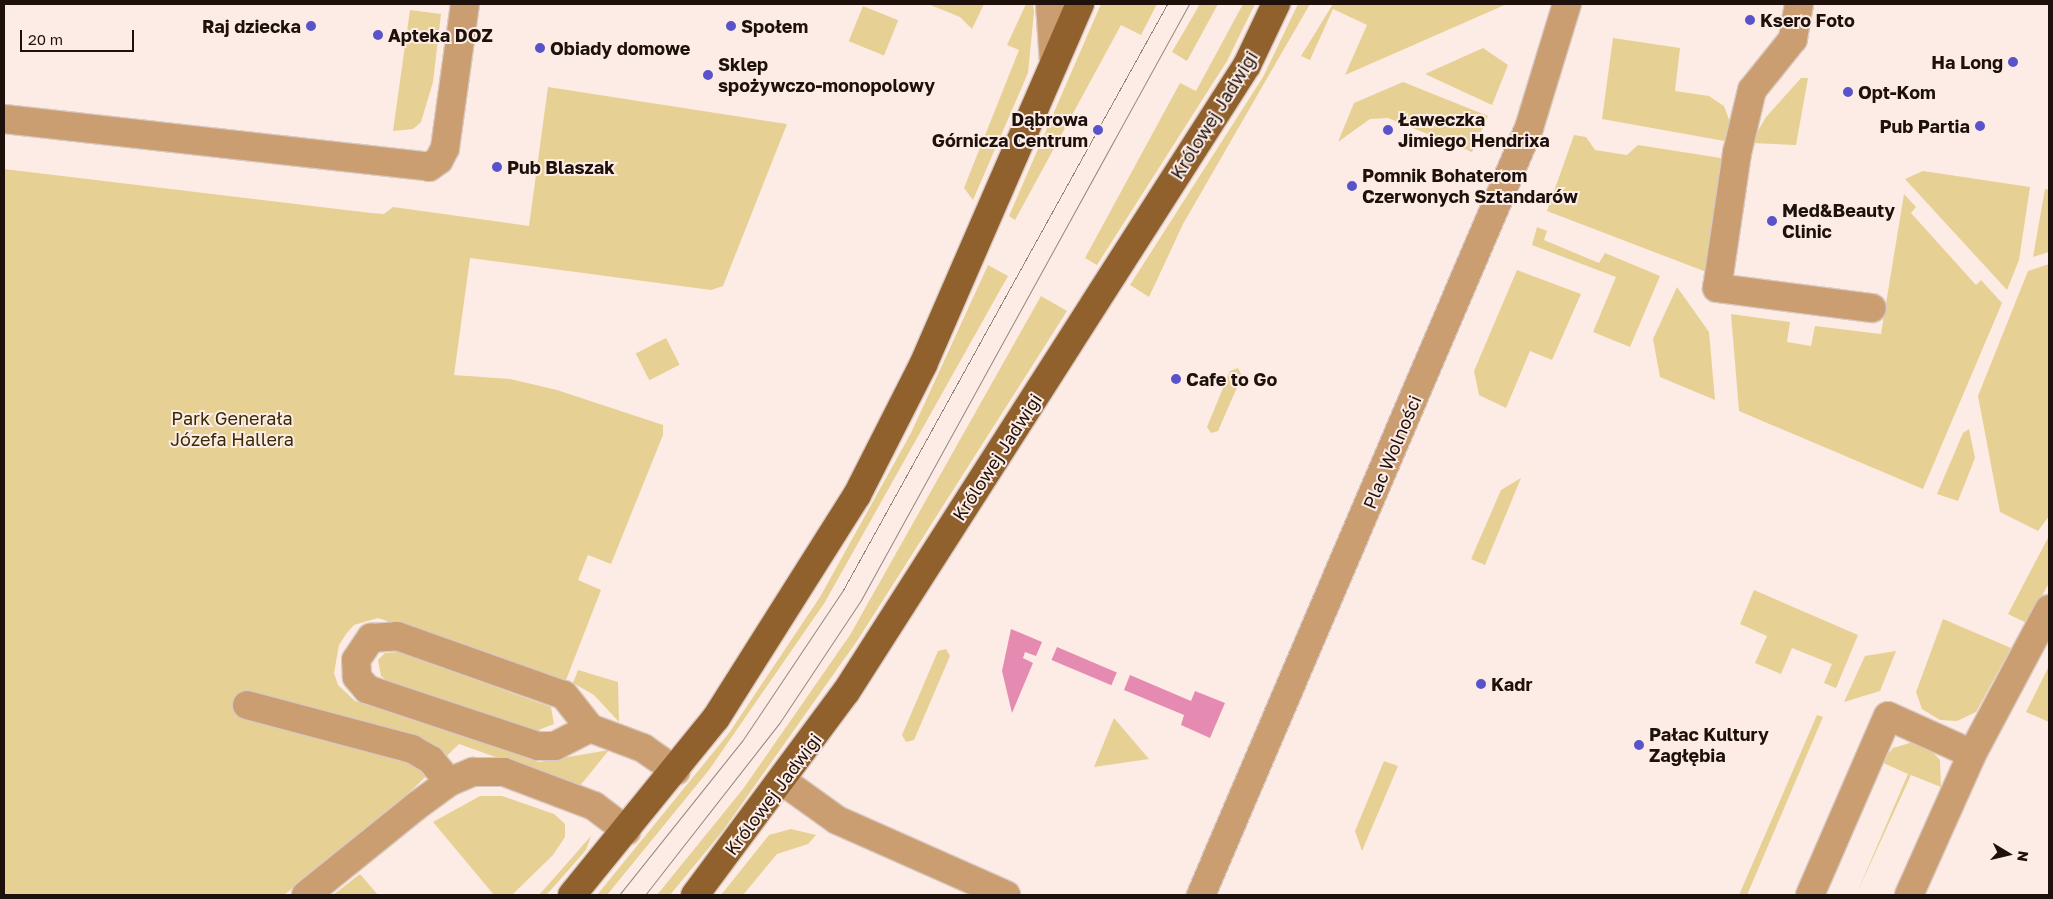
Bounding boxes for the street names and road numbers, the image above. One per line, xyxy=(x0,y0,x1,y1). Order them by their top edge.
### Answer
street label: Królowej Jadwigi xyxy=(1166,47,1262,183)
street label: Królowej Jadwigi xyxy=(948,389,1046,525)
street label: Plac Wolności xyxy=(1358,392,1426,512)
street label: Królowej Jadwigi xyxy=(720,729,826,859)

